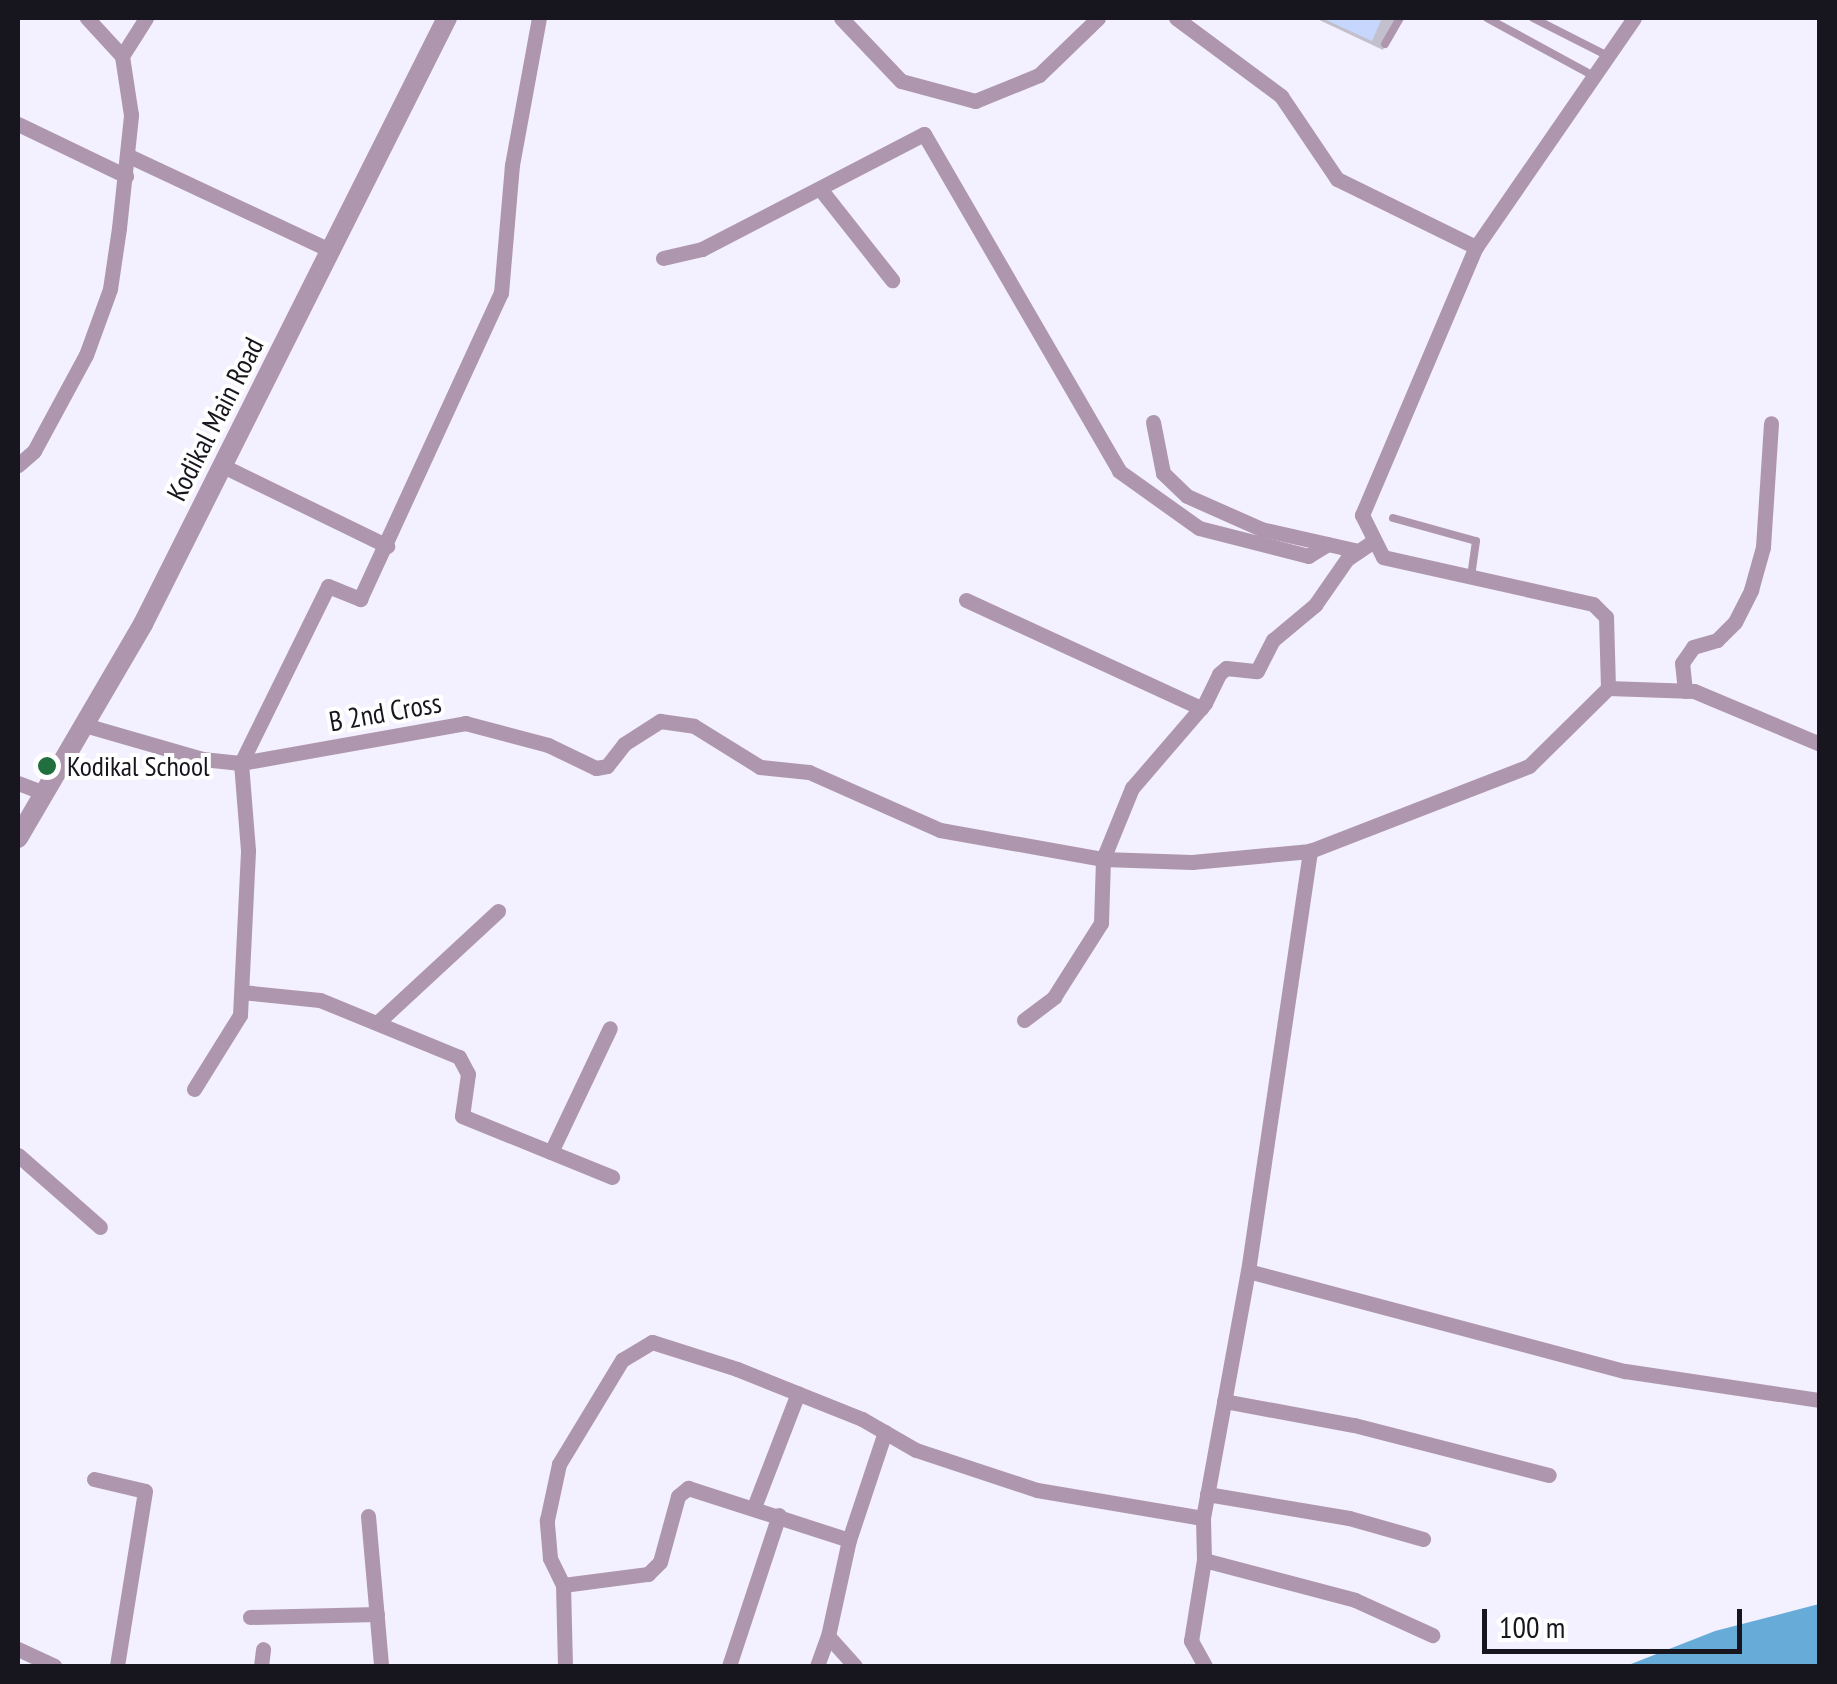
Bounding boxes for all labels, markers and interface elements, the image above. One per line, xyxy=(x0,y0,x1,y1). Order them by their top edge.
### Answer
street label: Kodikal Main Road xyxy=(159,332,271,506)
street label: B 2nd Cross xyxy=(326,686,444,738)
place label: Kodikal School xyxy=(67,749,210,783)
marker: Kodikal School xyxy=(36,755,58,777)
scale bar xyxy=(1487,1589,1747,1651)
text: 100 m xyxy=(1499,1607,1565,1646)

